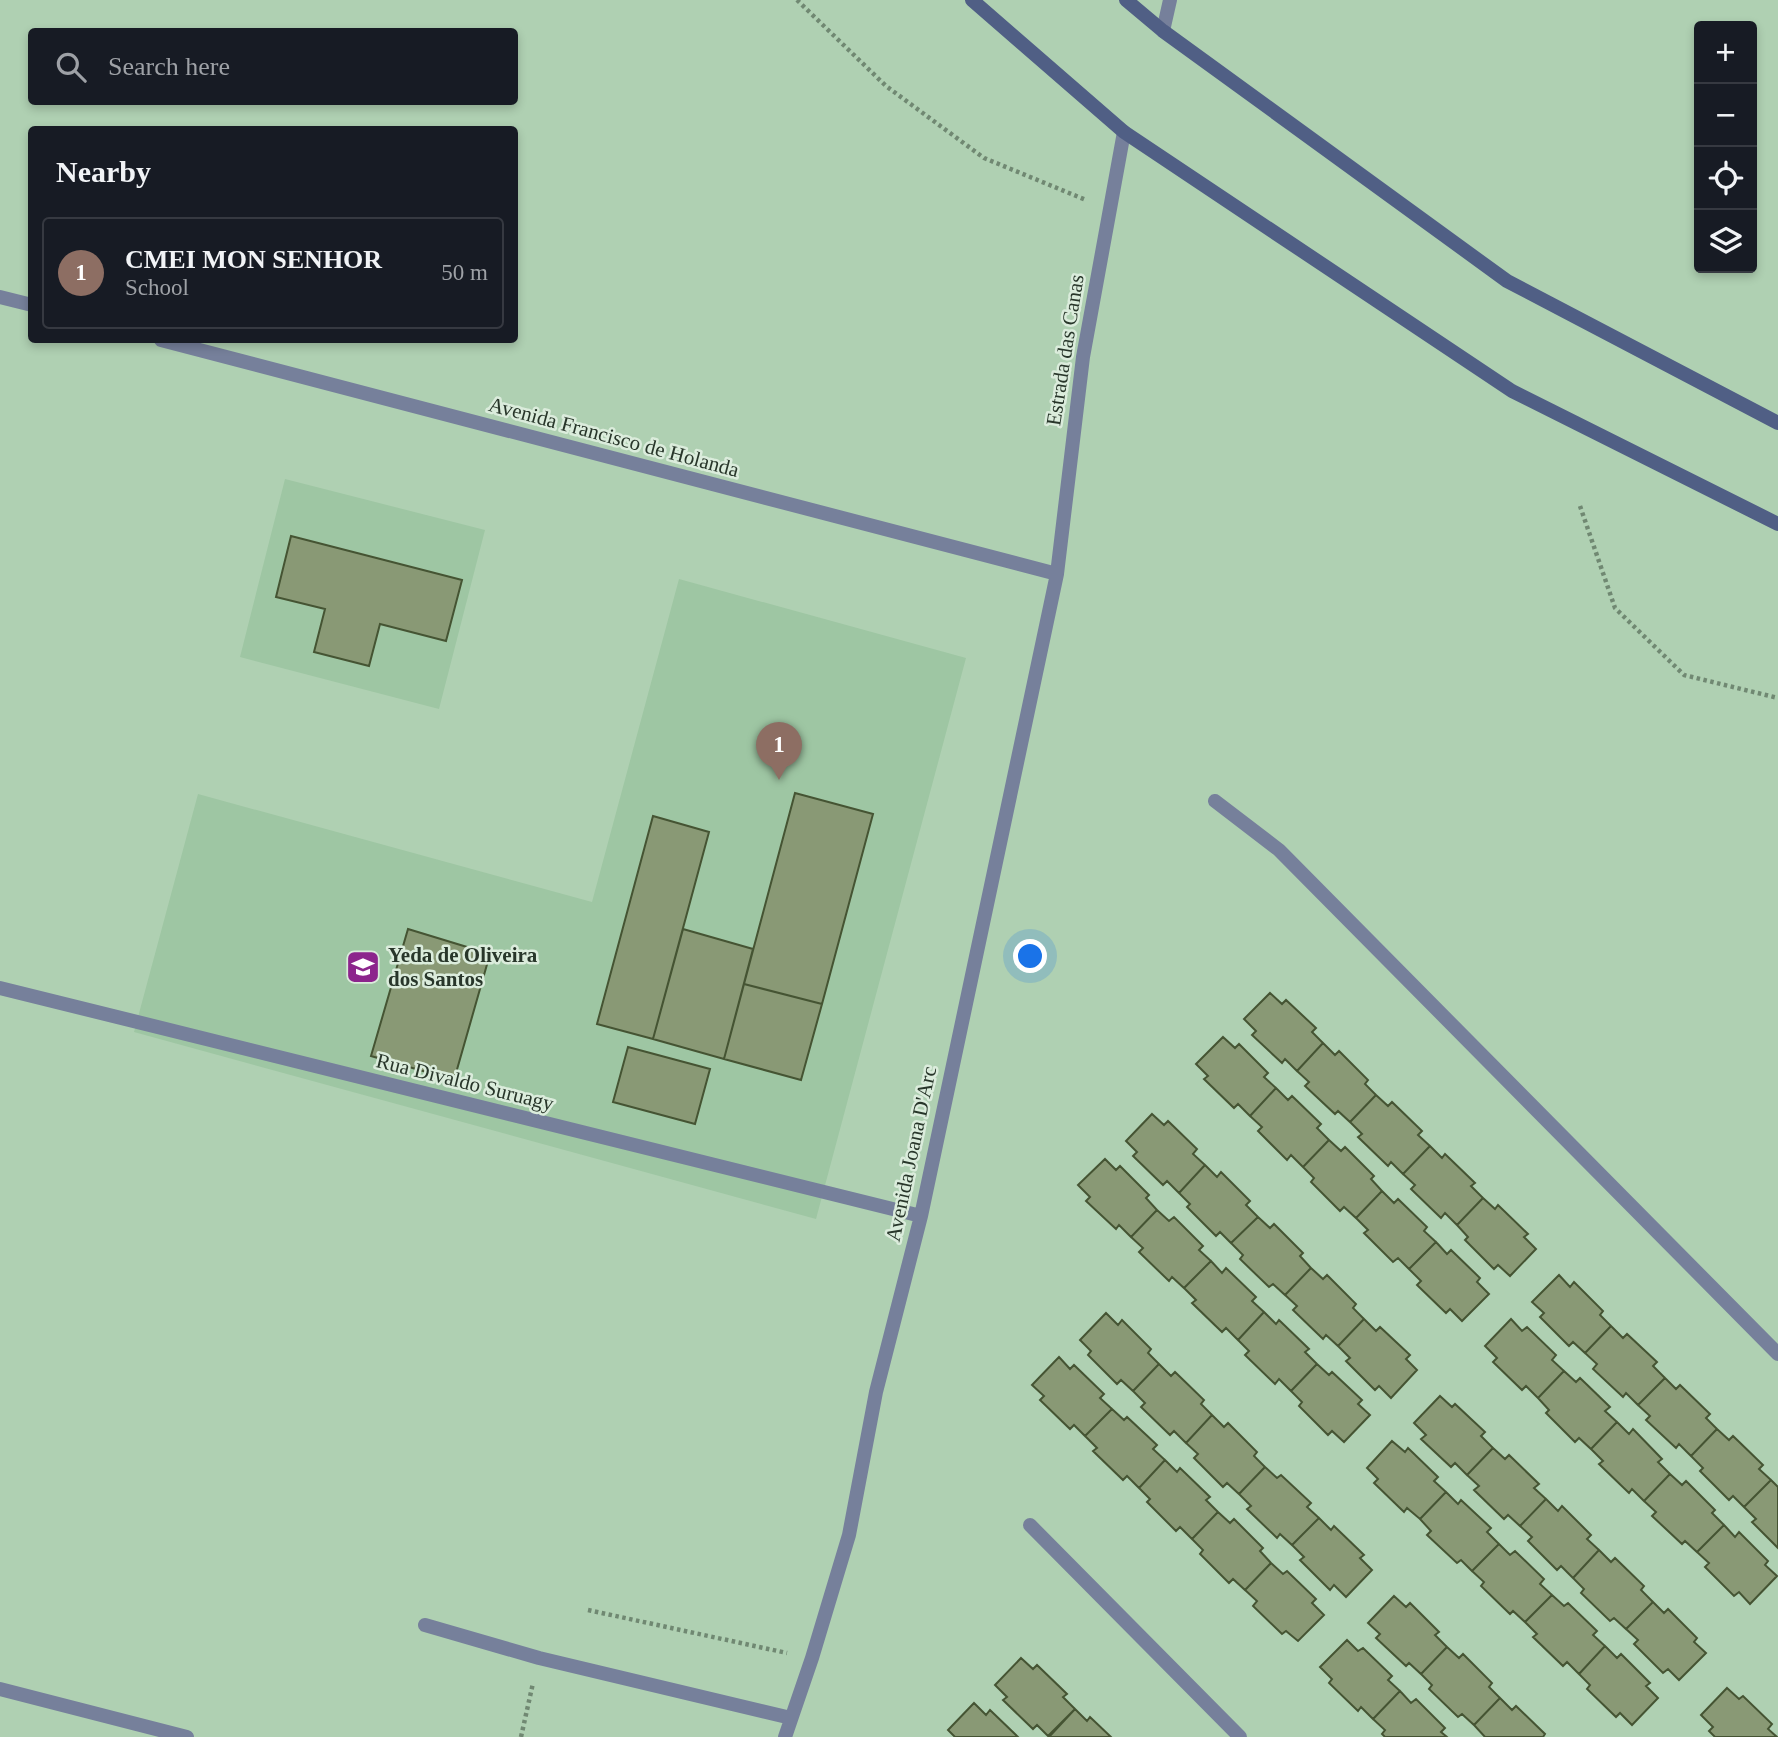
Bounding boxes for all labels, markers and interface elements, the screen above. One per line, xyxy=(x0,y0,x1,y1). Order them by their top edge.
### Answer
map controls xyxy=(1694,21,1757,273)
button: + xyxy=(1694,21,1757,84)
search box xyxy=(28,28,518,105)
icon: search xyxy=(52,48,90,86)
text: Search here xyxy=(108,52,230,81)
button: − xyxy=(1694,84,1757,147)
button: locate xyxy=(1694,147,1757,210)
text: Nearby xyxy=(56,155,151,188)
button: layers xyxy=(1694,210,1757,273)
text: CMEI MON SENHOR xyxy=(125,245,382,274)
text: 1 xyxy=(75,260,87,285)
text: 50 m xyxy=(441,260,488,285)
street label: Estrada das Canas xyxy=(1041,273,1089,427)
text: School xyxy=(125,275,189,300)
street label: Avenida Francisco de Holanda xyxy=(486,392,742,482)
pin: 1 xyxy=(756,722,802,780)
your location xyxy=(1013,939,1047,973)
place label: Yeda de Oliveira dos Santos xyxy=(388,943,538,991)
school or university icon: Yeda de Oliveira dos Santos xyxy=(344,948,382,986)
street label: Rua Divaldo Suruagy xyxy=(374,1048,557,1116)
street label: Avenida Joana D'Arc xyxy=(881,1064,941,1244)

